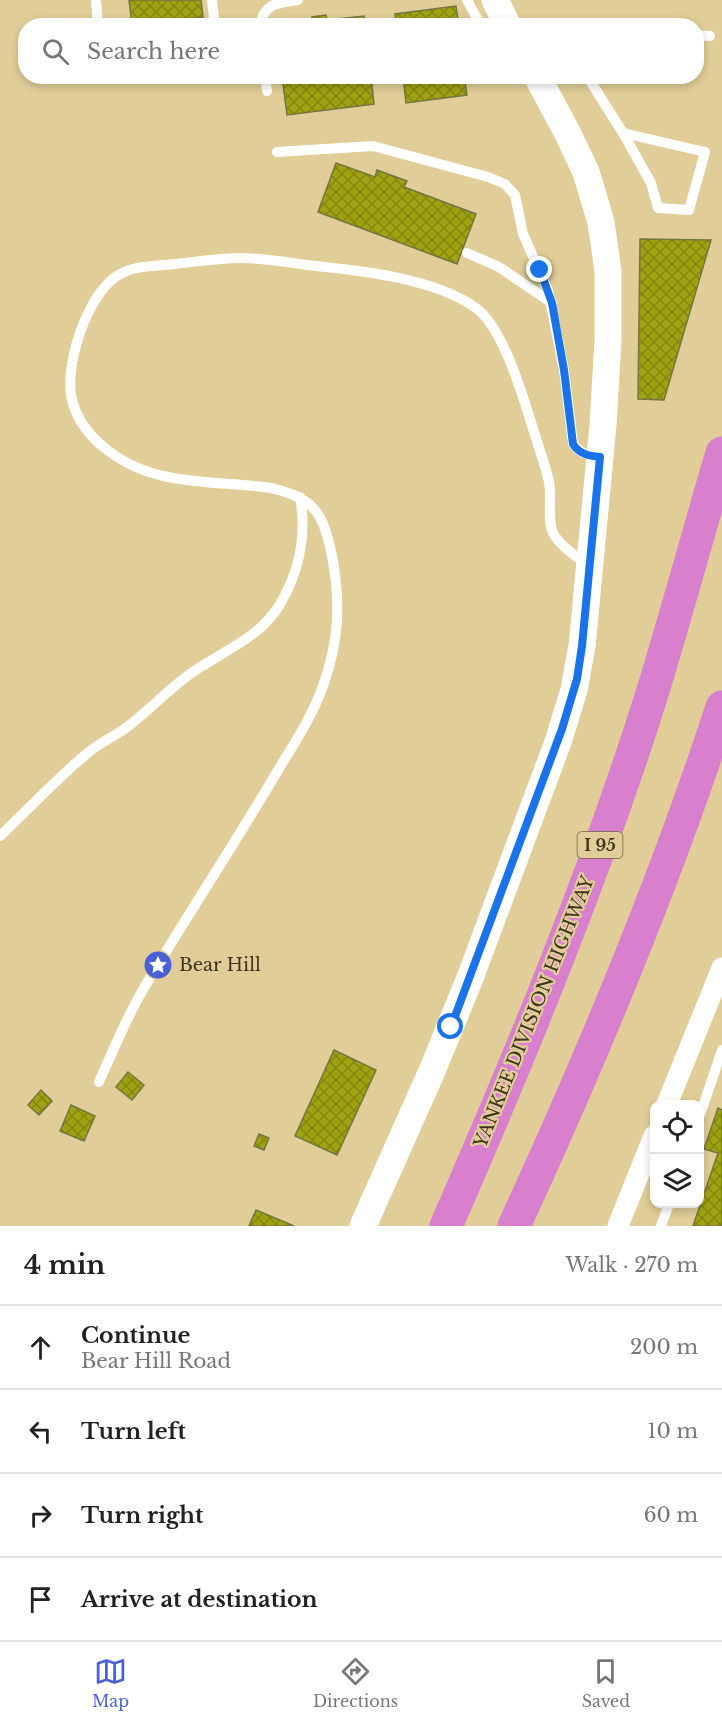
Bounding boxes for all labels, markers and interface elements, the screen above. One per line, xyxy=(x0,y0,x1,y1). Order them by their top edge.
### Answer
search box xyxy=(18,18,704,84)
icon: search xyxy=(39,35,72,68)
text: Search here xyxy=(87,38,220,65)
route end xyxy=(526,256,552,282)
road number: I 95 xyxy=(578,832,622,858)
street label: YANKEE DIVISION HIGHWAY xyxy=(469,872,599,1152)
place icon: Bear Hill xyxy=(142,949,174,981)
place label: Bear Hill xyxy=(179,954,261,976)
route start xyxy=(437,1013,463,1039)
map controls xyxy=(650,1100,704,1208)
button: locate xyxy=(650,1100,704,1154)
button: layers xyxy=(650,1154,704,1208)
text: 4 min xyxy=(24,1249,105,1281)
text: Walk · 270 m xyxy=(566,1253,698,1277)
text: Continue xyxy=(81,1322,190,1349)
icon: ahead xyxy=(24,1331,57,1364)
text: 200 m xyxy=(630,1335,698,1359)
text: Bear Hill Road xyxy=(81,1349,231,1373)
icon: left xyxy=(24,1415,57,1448)
text: Turn left xyxy=(81,1418,186,1445)
text: 10 m xyxy=(648,1419,698,1443)
icon: right xyxy=(24,1499,57,1532)
text: Turn right xyxy=(81,1502,203,1529)
text: 60 m xyxy=(644,1503,698,1527)
icon: arrive xyxy=(24,1583,57,1616)
text: Arrive at destination xyxy=(81,1586,318,1613)
tab: Map xyxy=(92,1655,129,1711)
tab: Directions xyxy=(313,1655,398,1711)
tab: Saved xyxy=(582,1655,630,1711)

